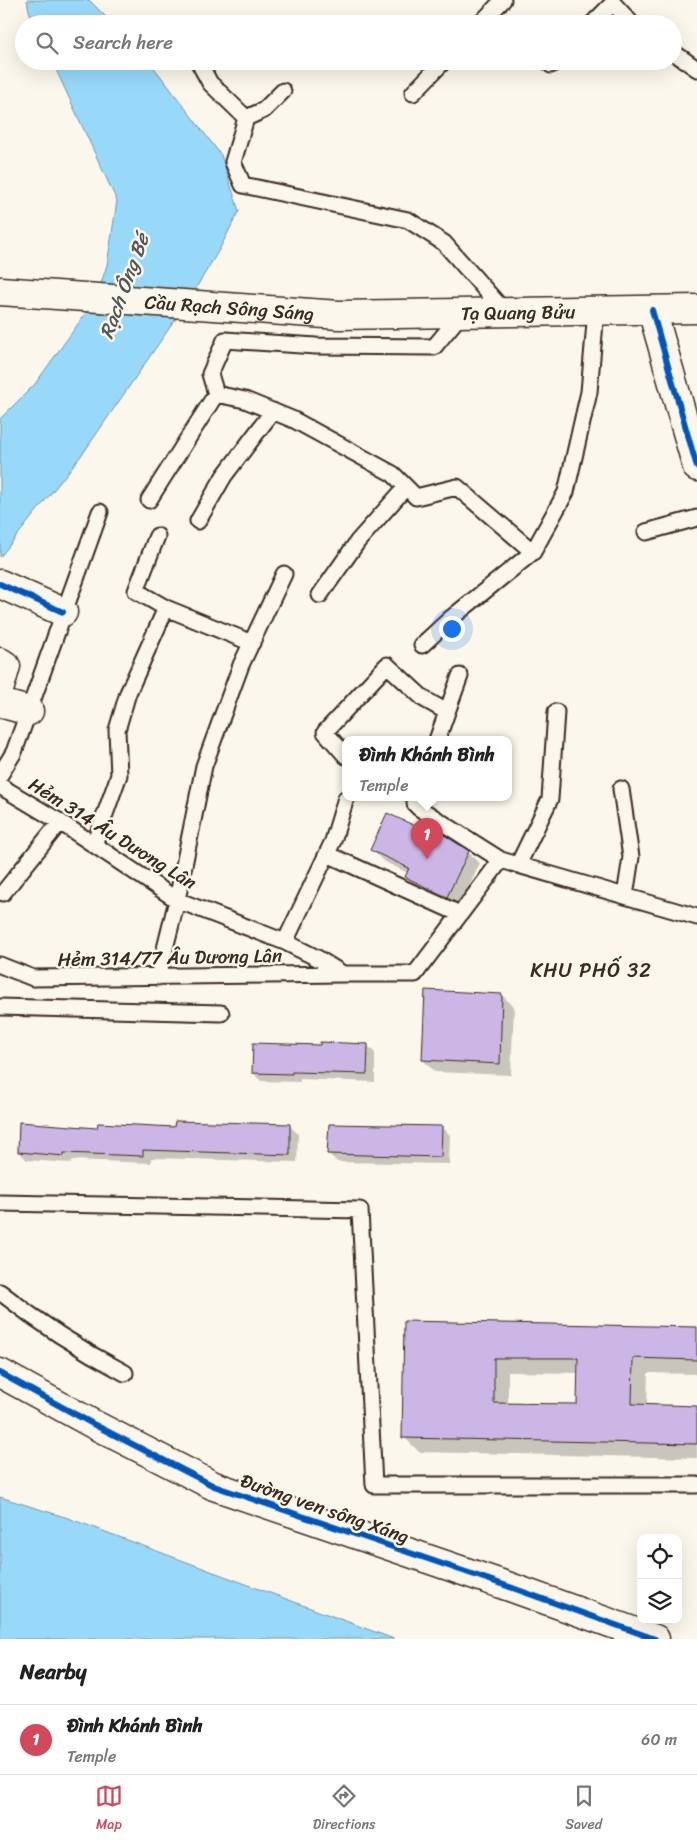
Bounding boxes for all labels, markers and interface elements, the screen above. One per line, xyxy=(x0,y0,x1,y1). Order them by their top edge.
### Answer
search box xyxy=(15,15,682,70)
text: Search here xyxy=(73,26,173,59)
icon: search xyxy=(33,29,61,57)
water label: Rạch Ông Bé xyxy=(89,225,161,344)
street label: Cầu Rạch Sông Sáng xyxy=(143,285,315,330)
street label: Tạ Quang Bửu xyxy=(461,295,576,330)
your location xyxy=(439,616,465,642)
popup xyxy=(342,736,512,801)
text: Đình Khánh Bình xyxy=(359,738,495,771)
street label: Hẻm 314 Âu Dương Lân xyxy=(22,768,204,899)
text: Temple xyxy=(359,771,408,800)
pin: 1 xyxy=(411,818,443,859)
street label: Hẻm 314/77 Âu Dương Lân xyxy=(57,939,283,976)
district label: KHU PHỐ 32 xyxy=(530,953,652,988)
street label: Đường ven sông Xáng xyxy=(236,1464,414,1553)
map controls xyxy=(637,1534,682,1624)
button: locate xyxy=(637,1534,682,1579)
button: layers xyxy=(637,1579,682,1624)
text: Nearby xyxy=(20,1653,86,1691)
text: Đình Khánh Bình xyxy=(67,1709,203,1742)
text: 1 xyxy=(33,1725,39,1754)
text: 60 m xyxy=(641,1725,677,1754)
text: Temple xyxy=(67,1742,116,1771)
tab: Map xyxy=(95,1782,123,1837)
tab: Directions xyxy=(313,1782,375,1837)
tab: Saved xyxy=(565,1782,602,1837)

